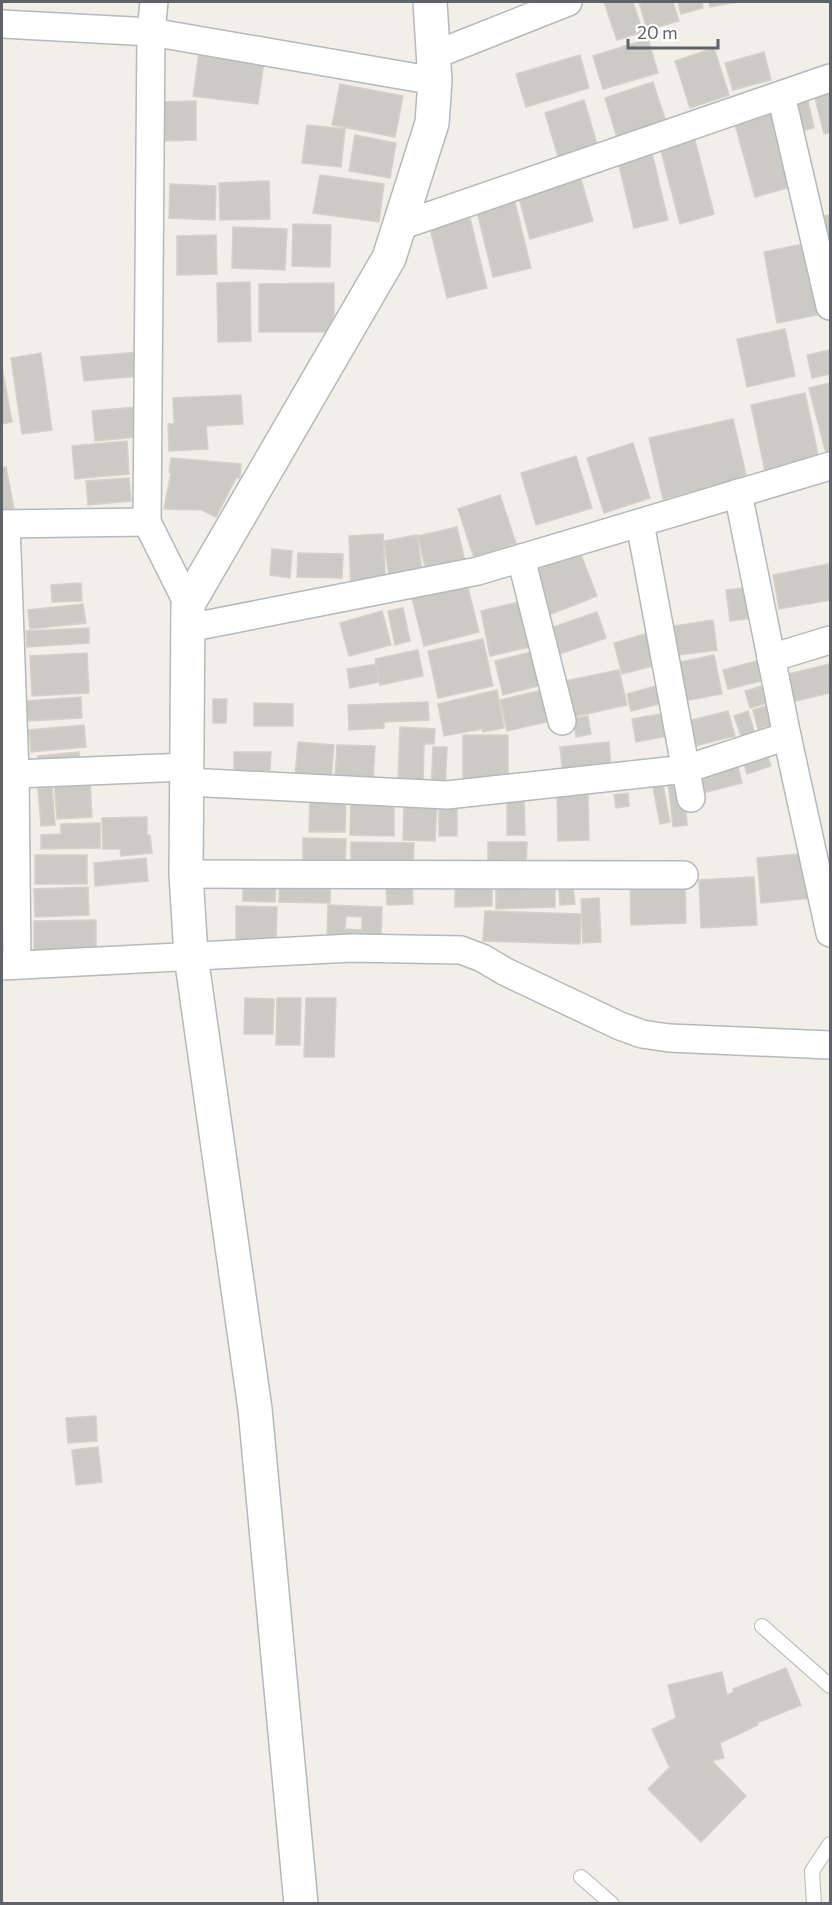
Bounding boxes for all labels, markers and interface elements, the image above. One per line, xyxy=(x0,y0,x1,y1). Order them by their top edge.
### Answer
scale bar xyxy=(628,12,718,50)
text: 20 m xyxy=(637,21,678,43)

